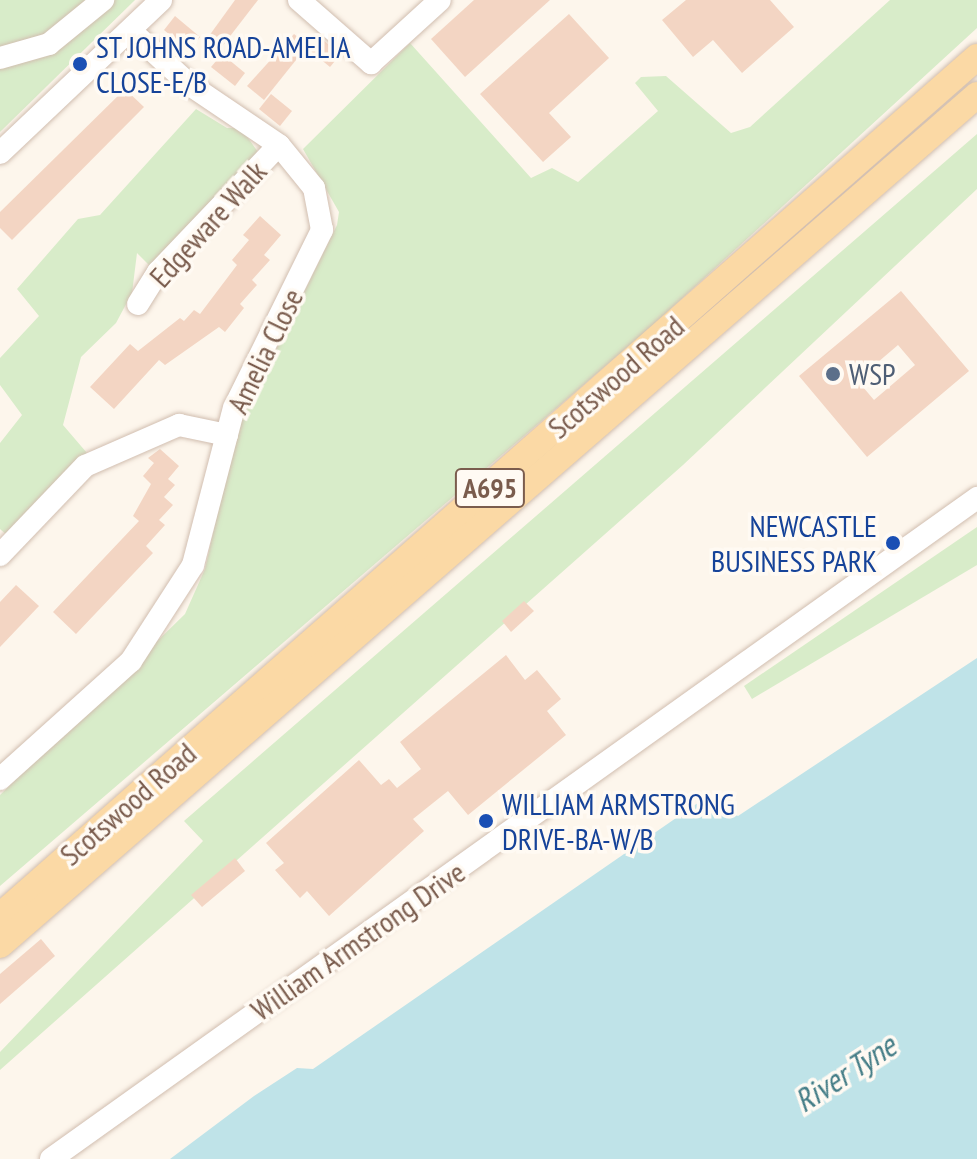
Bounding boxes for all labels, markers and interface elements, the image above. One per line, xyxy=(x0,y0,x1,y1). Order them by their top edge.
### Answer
place label: ST JOHNS ROAD-AMELIA CLOSE-E/B xyxy=(96,29,351,100)
marker: ST JOHNS ROAD-AMELIA CLOSE-E/B xyxy=(71,55,89,73)
street label: Edgeware Walk xyxy=(142,153,274,295)
street label: Amelia Close xyxy=(219,283,311,419)
street label: Scotswood Road xyxy=(541,308,691,446)
place label: WSP xyxy=(849,356,896,392)
marker: WSP xyxy=(824,365,842,383)
road number: A695 xyxy=(454,464,526,512)
place label: NEWCASTLE BUSINESS PARK xyxy=(711,508,877,578)
marker: NEWCASTLE BUSINESS PARK xyxy=(884,534,902,552)
street label: Scotswood Road xyxy=(53,735,203,873)
place label: WILLIAM ARMSTRONG DRIVE-BA-W/B xyxy=(502,786,736,856)
marker: WILLIAM ARMSTRONG DRIVE-BA-W/B xyxy=(477,812,495,830)
street label: William Armstrong Drive xyxy=(244,854,472,1028)
water label: River Tyne xyxy=(787,1026,903,1120)

